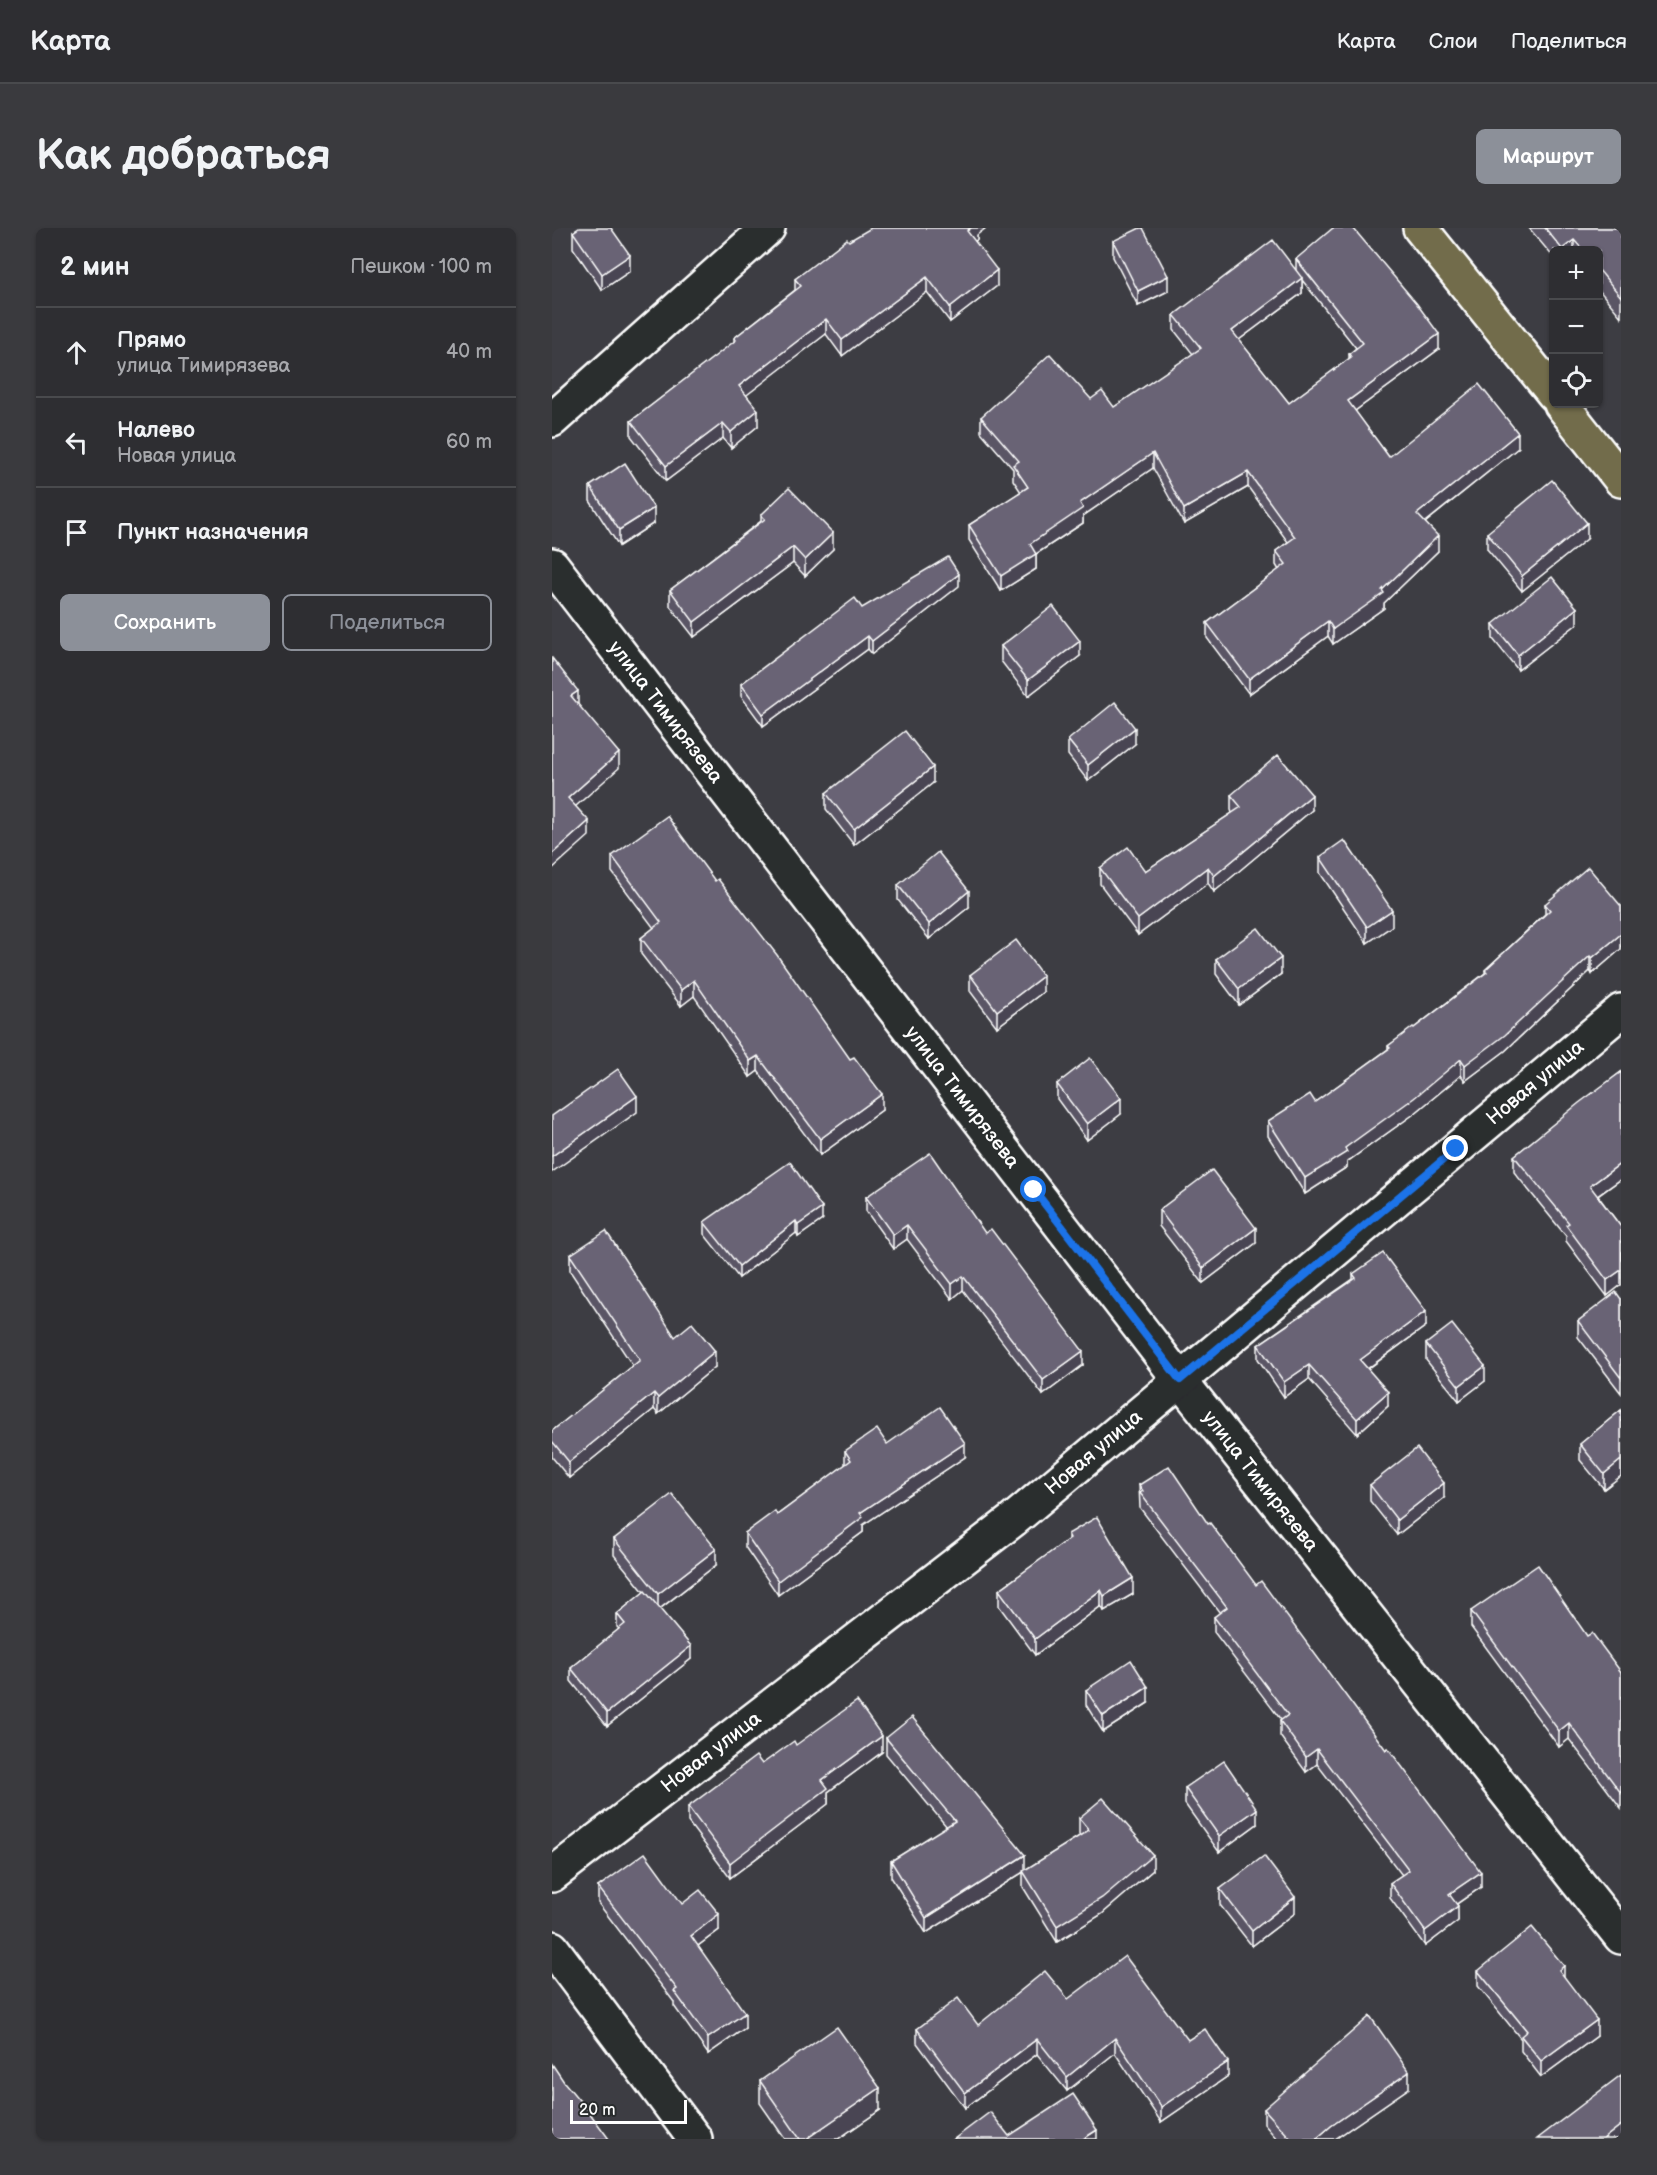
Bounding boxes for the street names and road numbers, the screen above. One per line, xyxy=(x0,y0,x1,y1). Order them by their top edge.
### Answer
street label: улица Тимирязева xyxy=(603,636,728,788)
street label: улица Тимирязева xyxy=(900,1021,1025,1173)
street label: Новая улица xyxy=(1482,1035,1589,1130)
street label: Новая улица xyxy=(1040,1405,1147,1500)
street label: улица Тимирязева xyxy=(1197,1406,1323,1557)
street label: Новая улица xyxy=(657,1706,766,1798)

